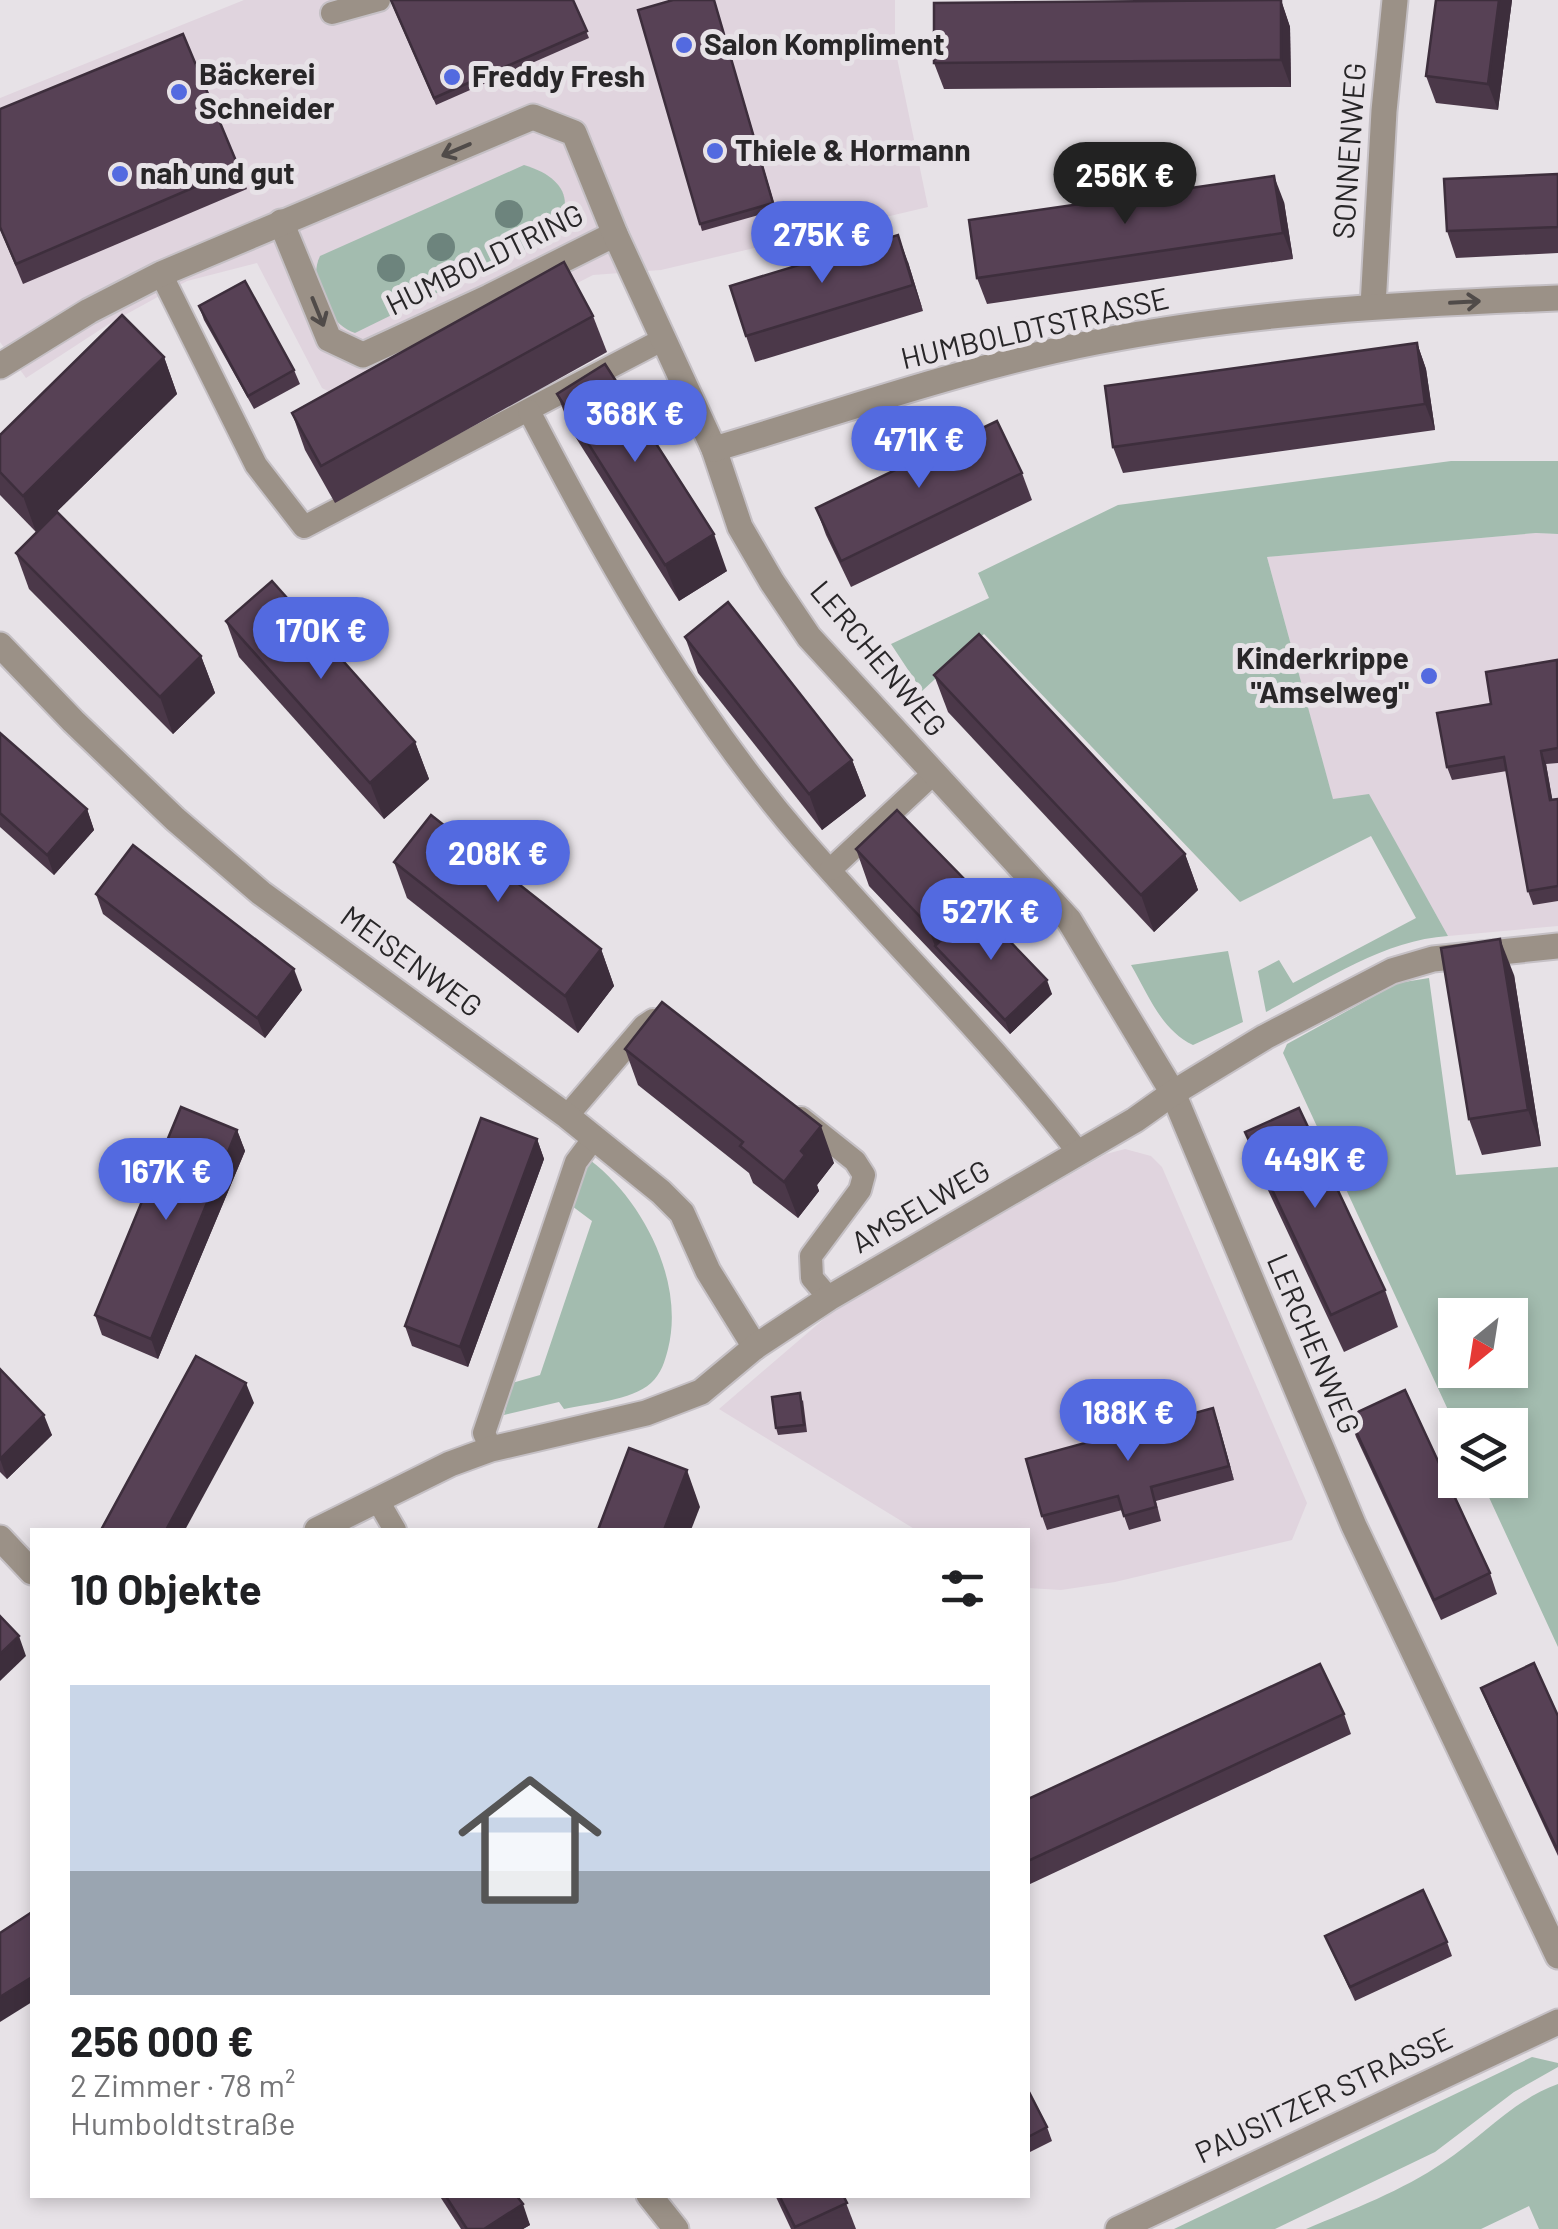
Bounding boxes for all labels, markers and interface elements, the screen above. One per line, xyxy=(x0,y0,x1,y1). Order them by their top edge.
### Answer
place label: Salon Kompliment xyxy=(704,25,945,61)
marker: Salon Kompliment xyxy=(673,34,695,56)
place label: Bäckerei Schneider xyxy=(199,55,335,125)
place label: Freddy Fresh xyxy=(472,57,645,93)
street label: SONNENWEG xyxy=(1324,61,1372,240)
marker: Freddy Fresh xyxy=(441,66,463,88)
marker: Bäckerei Schneider xyxy=(168,81,190,103)
place label: Thiele & Hormann xyxy=(735,131,971,167)
marker: Thiele & Hormann xyxy=(704,140,726,162)
one-way arrow xyxy=(441,142,472,160)
pin: 256K € xyxy=(1044,142,1206,227)
place label: nah und gut xyxy=(140,154,295,190)
text: 256K € xyxy=(1075,155,1175,193)
marker: nah und gut xyxy=(109,163,131,185)
street label: HUMBOLDTRING xyxy=(380,195,589,322)
pin: 275K € xyxy=(741,201,903,286)
text: 275K € xyxy=(773,214,871,252)
street label: HUMBOLDTSTRASSE xyxy=(897,279,1172,375)
one-way arrow xyxy=(1449,292,1481,311)
one-way arrow xyxy=(311,296,329,327)
pin: 368K € xyxy=(554,380,716,465)
text: 368K € xyxy=(586,393,684,431)
pin: 471K € xyxy=(838,406,1000,491)
text: 471K € xyxy=(873,419,965,457)
street label: LERCHENWEG xyxy=(804,572,955,743)
pin: 170K € xyxy=(240,597,402,682)
text: 170K € xyxy=(275,610,367,648)
place label: Kinderkrippe "Amselweg" xyxy=(1236,639,1409,709)
marker: Kinderkrippe "Amselweg" xyxy=(1418,665,1440,687)
pin: 208K € xyxy=(417,820,579,905)
text: 208K € xyxy=(448,833,548,871)
pin: 527K € xyxy=(910,878,1072,963)
text: 527K € xyxy=(942,891,1040,929)
street label: MEISENWEG xyxy=(335,897,490,1024)
pin: 449K € xyxy=(1234,1126,1396,1211)
pin: 167K € xyxy=(85,1138,247,1223)
text: 449K € xyxy=(1264,1139,1366,1177)
text: 167K € xyxy=(120,1151,212,1189)
street label: AMSELWEG xyxy=(844,1151,996,1259)
street label: LERCHENWEG xyxy=(1261,1248,1369,1439)
north arrow xyxy=(1438,1298,1528,1388)
map controls xyxy=(1438,1298,1528,1498)
pin: 188K € xyxy=(1047,1379,1209,1464)
text: 188K € xyxy=(1082,1392,1174,1430)
button: layers xyxy=(1438,1408,1528,1498)
icon: filters xyxy=(935,1561,990,1616)
text: 10 Objekte xyxy=(70,1563,262,1613)
icon: home xyxy=(440,1750,620,1930)
text: 256 000 € xyxy=(70,2015,254,2065)
street label: PAUSITZER STRASSE xyxy=(1189,2019,1457,2170)
text: 2 Zimmer · 78 m² xyxy=(70,2065,295,2103)
text: Humboldtstraße xyxy=(70,2103,296,2141)

